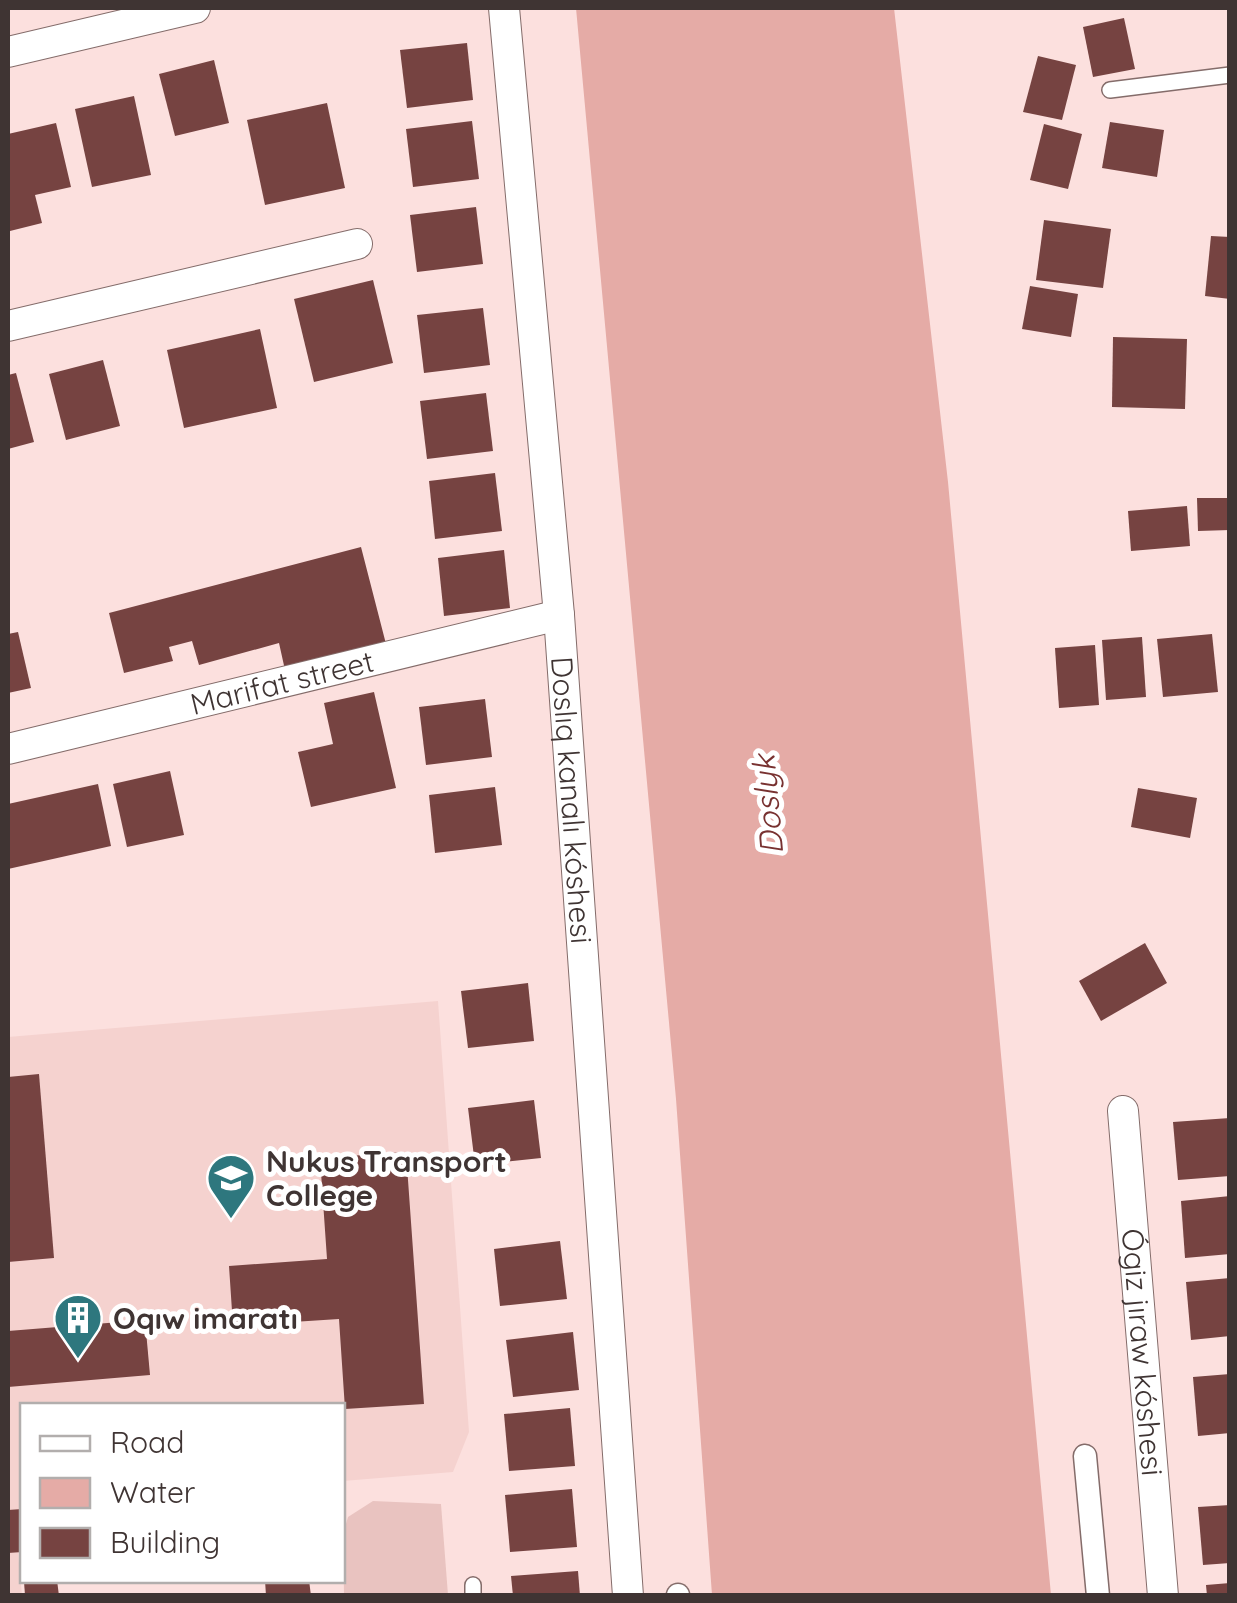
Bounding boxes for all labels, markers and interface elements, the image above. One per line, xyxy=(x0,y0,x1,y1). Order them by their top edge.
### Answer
street label: Marifat street xyxy=(186,642,378,723)
street label: Doslıq kanalı kóshesi xyxy=(543,655,601,945)
water label: Doslyk xyxy=(742,751,791,856)
place label: Nukus Transport College xyxy=(266,1142,507,1214)
school or university icon: Nukus Transport College xyxy=(205,1152,257,1220)
street label: Ógiz jıraw kóshesi xyxy=(1114,1227,1172,1477)
building icon: Oqıw imaratı xyxy=(52,1292,104,1360)
place label: Oqıw imaratı xyxy=(113,1299,298,1337)
legend xyxy=(20,1403,345,1583)
text: Road xyxy=(110,1423,184,1461)
text: Water xyxy=(110,1473,196,1511)
text: Building xyxy=(110,1523,220,1561)

